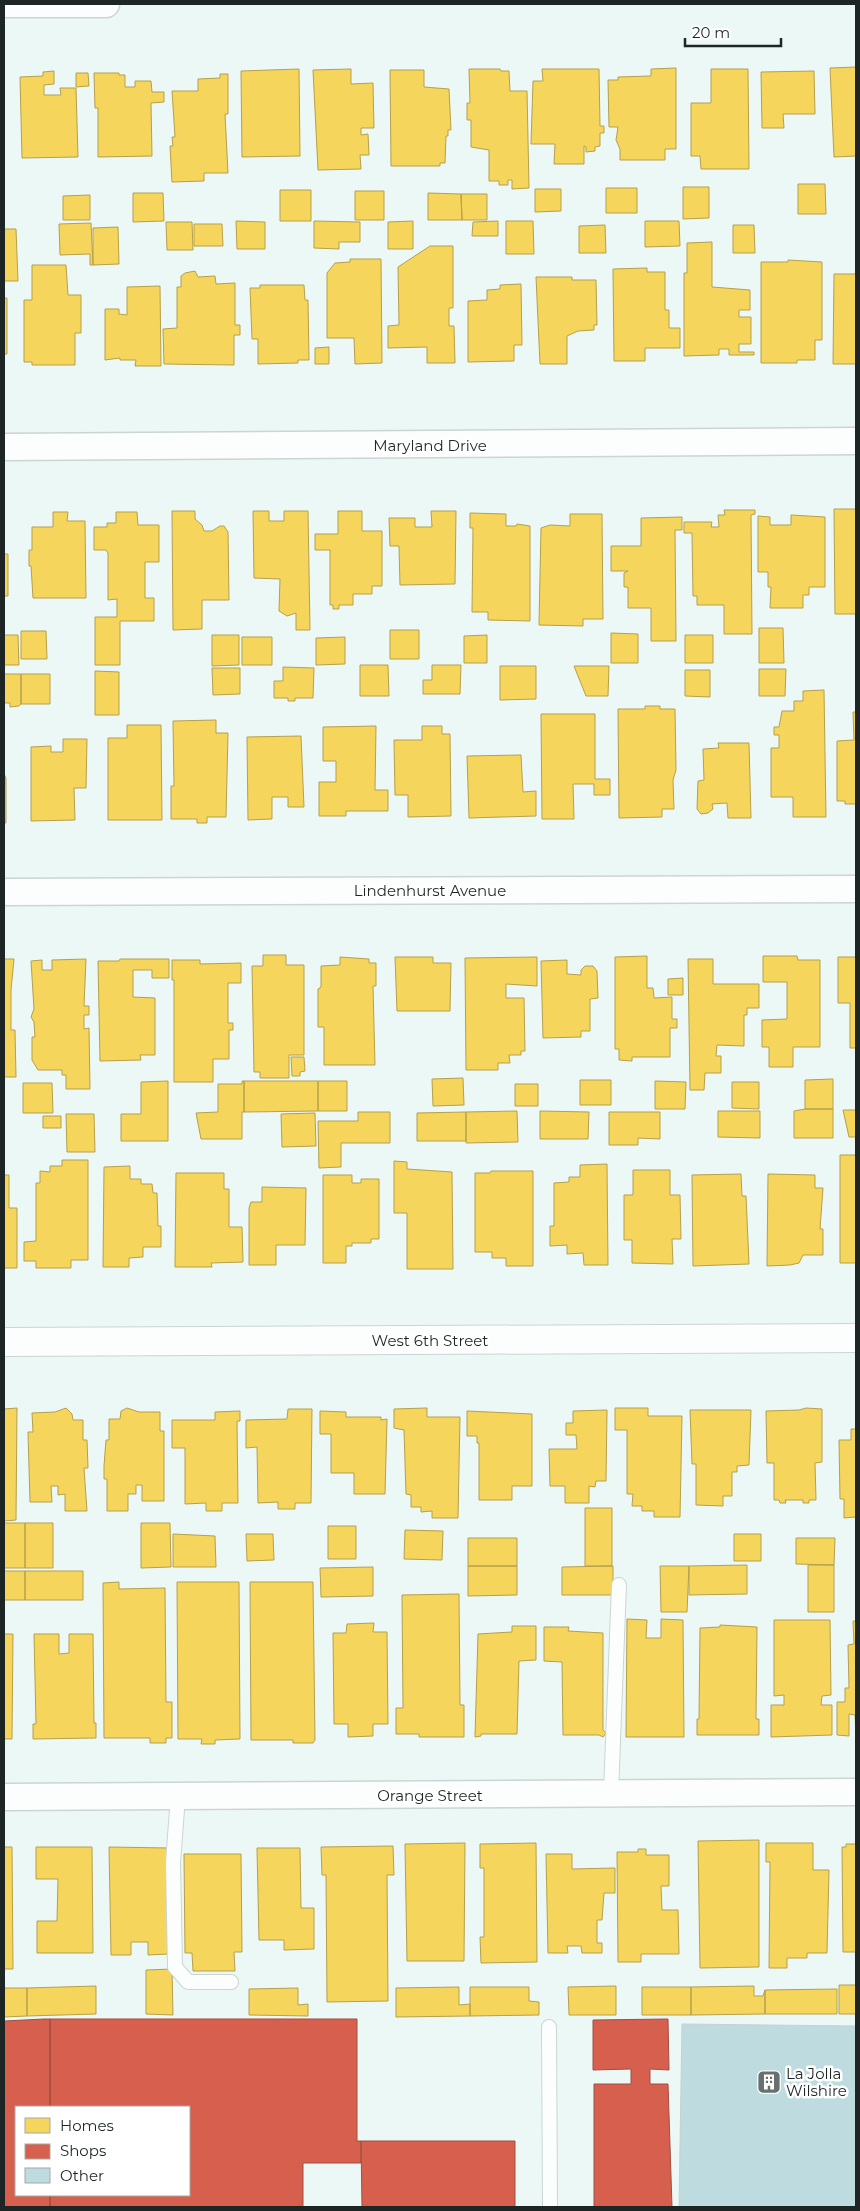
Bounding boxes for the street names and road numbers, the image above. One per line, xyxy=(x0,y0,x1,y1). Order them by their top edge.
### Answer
street label: Maryland Drive xyxy=(373,436,487,455)
street label: Lindenhurst Avenue xyxy=(354,881,506,900)
street label: West 6th Street xyxy=(372,1331,488,1350)
street label: Orange Street xyxy=(377,1786,483,1805)

